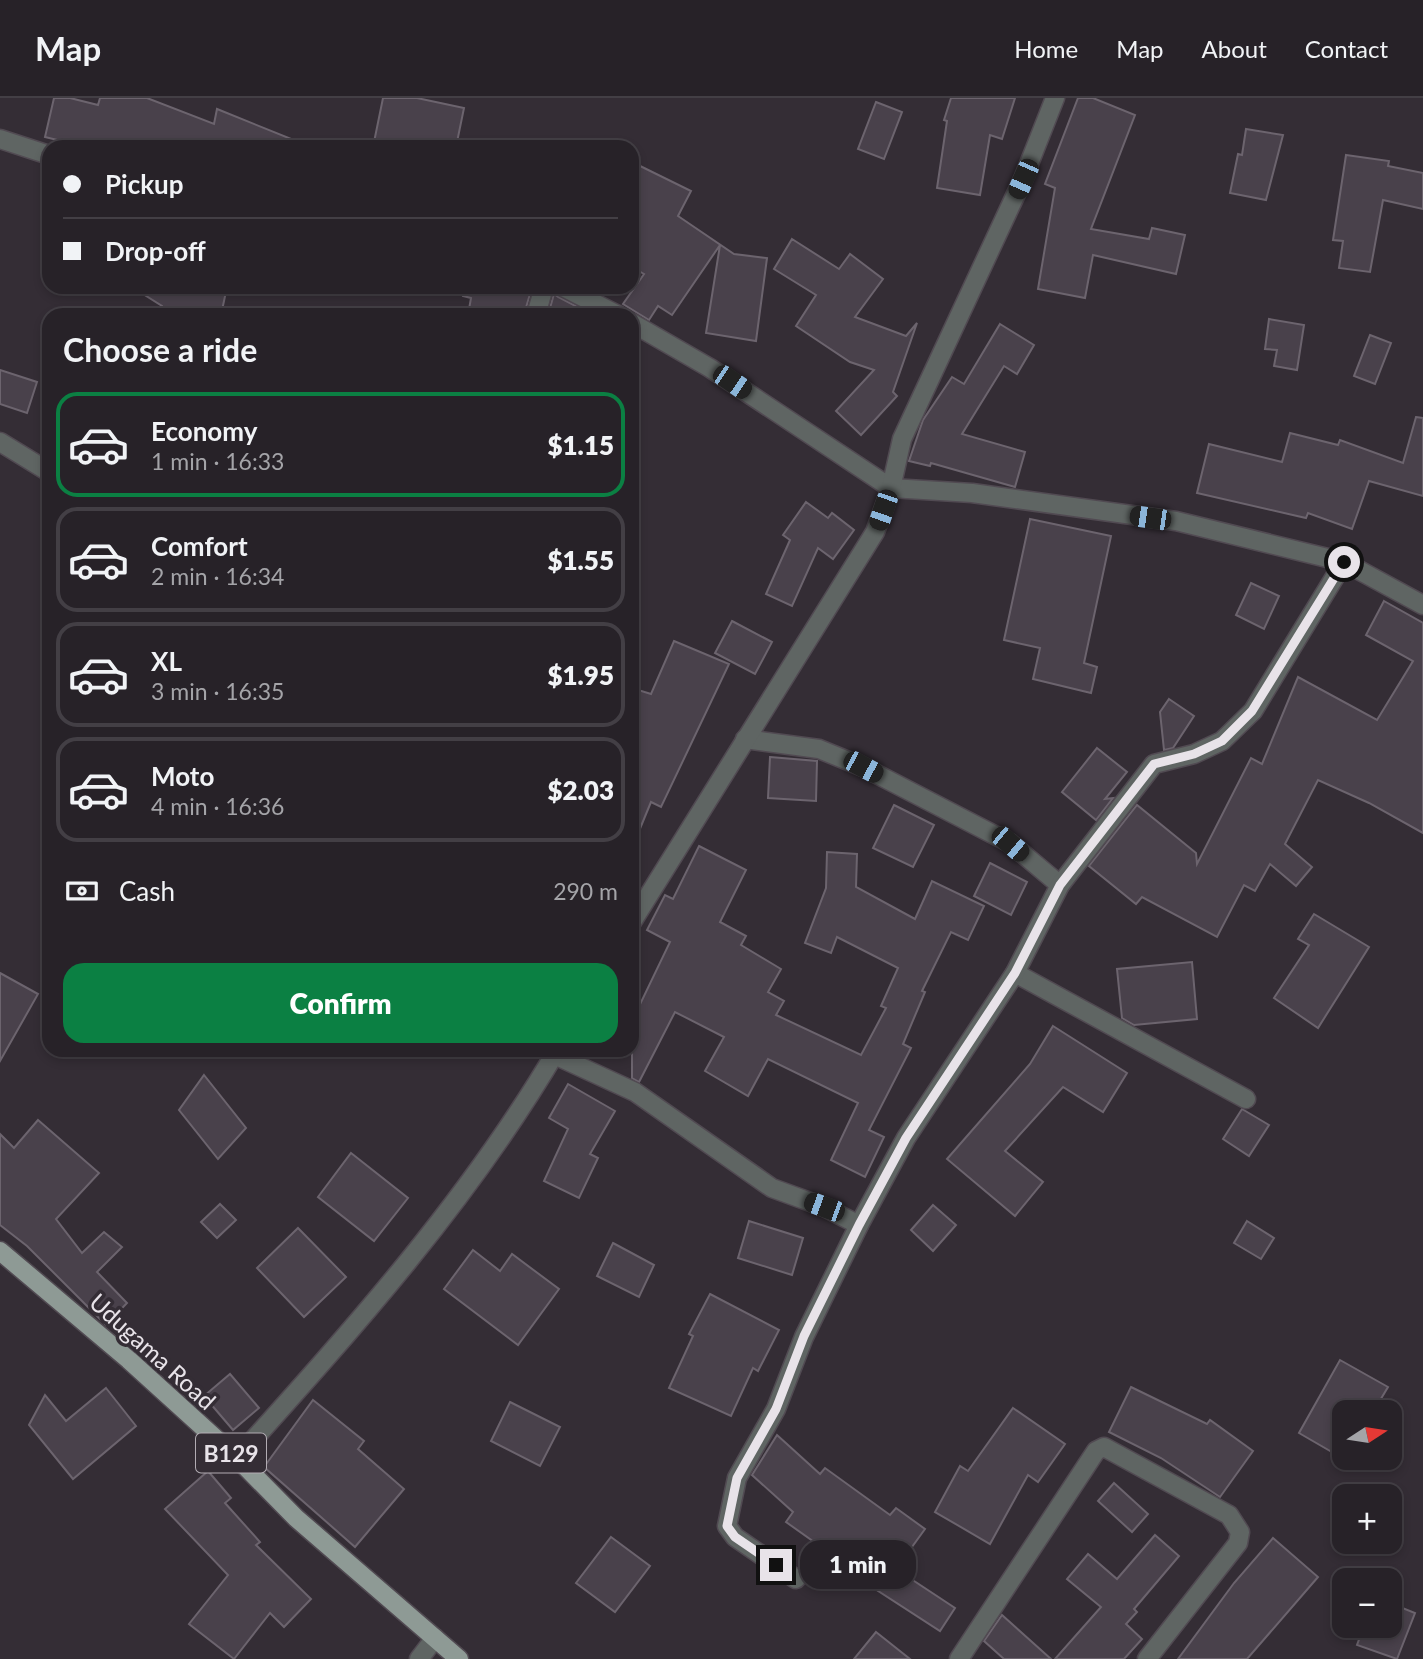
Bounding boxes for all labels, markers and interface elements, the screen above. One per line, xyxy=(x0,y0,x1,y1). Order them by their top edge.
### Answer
text: Map xyxy=(35,28,101,68)
text: Home xyxy=(1014,34,1078,63)
text: Map xyxy=(1116,34,1164,63)
text: About xyxy=(1202,34,1267,63)
text: Contact xyxy=(1305,34,1388,63)
car xyxy=(1005,156,1042,202)
text: Pickup xyxy=(105,168,184,200)
text: Drop-off xyxy=(105,235,206,267)
text: Choose a ride xyxy=(63,330,257,369)
car xyxy=(709,362,756,402)
icon: car xyxy=(67,413,130,476)
text: Economy xyxy=(151,415,257,447)
text: $1.15 xyxy=(547,429,614,461)
text: 1 min · 16:33 xyxy=(151,447,284,475)
car xyxy=(867,487,900,533)
car xyxy=(1128,505,1173,531)
icon: car xyxy=(67,528,130,591)
text: Comfort xyxy=(151,530,248,562)
text: $1.55 xyxy=(547,544,614,576)
route start xyxy=(1328,546,1360,578)
text: 2 min · 16:34 xyxy=(151,562,284,590)
icon: car xyxy=(67,643,130,706)
text: XL xyxy=(151,645,182,677)
text: $1.95 xyxy=(547,659,614,691)
text: 3 min · 16:35 xyxy=(151,677,284,705)
car xyxy=(840,748,887,786)
icon: car xyxy=(67,758,130,821)
text: Moto xyxy=(151,760,214,792)
text: $2.03 xyxy=(547,774,614,806)
text: 4 min · 16:36 xyxy=(151,792,284,820)
car xyxy=(988,822,1033,866)
icon: cash xyxy=(63,872,101,910)
text: Cash xyxy=(119,875,175,907)
text: 290 m xyxy=(553,877,618,905)
button: Confirm xyxy=(63,963,618,1043)
car xyxy=(801,1190,848,1224)
street label: Udugama Road xyxy=(84,1287,222,1415)
north arrow xyxy=(1332,1400,1402,1470)
map controls xyxy=(1332,1400,1402,1638)
road number: B129 xyxy=(196,1434,266,1472)
button: + xyxy=(1332,1484,1402,1554)
callout: 1 min xyxy=(800,1540,916,1590)
route end xyxy=(760,1549,792,1581)
text: 1 min xyxy=(829,1550,887,1578)
button: − xyxy=(1332,1568,1402,1638)

